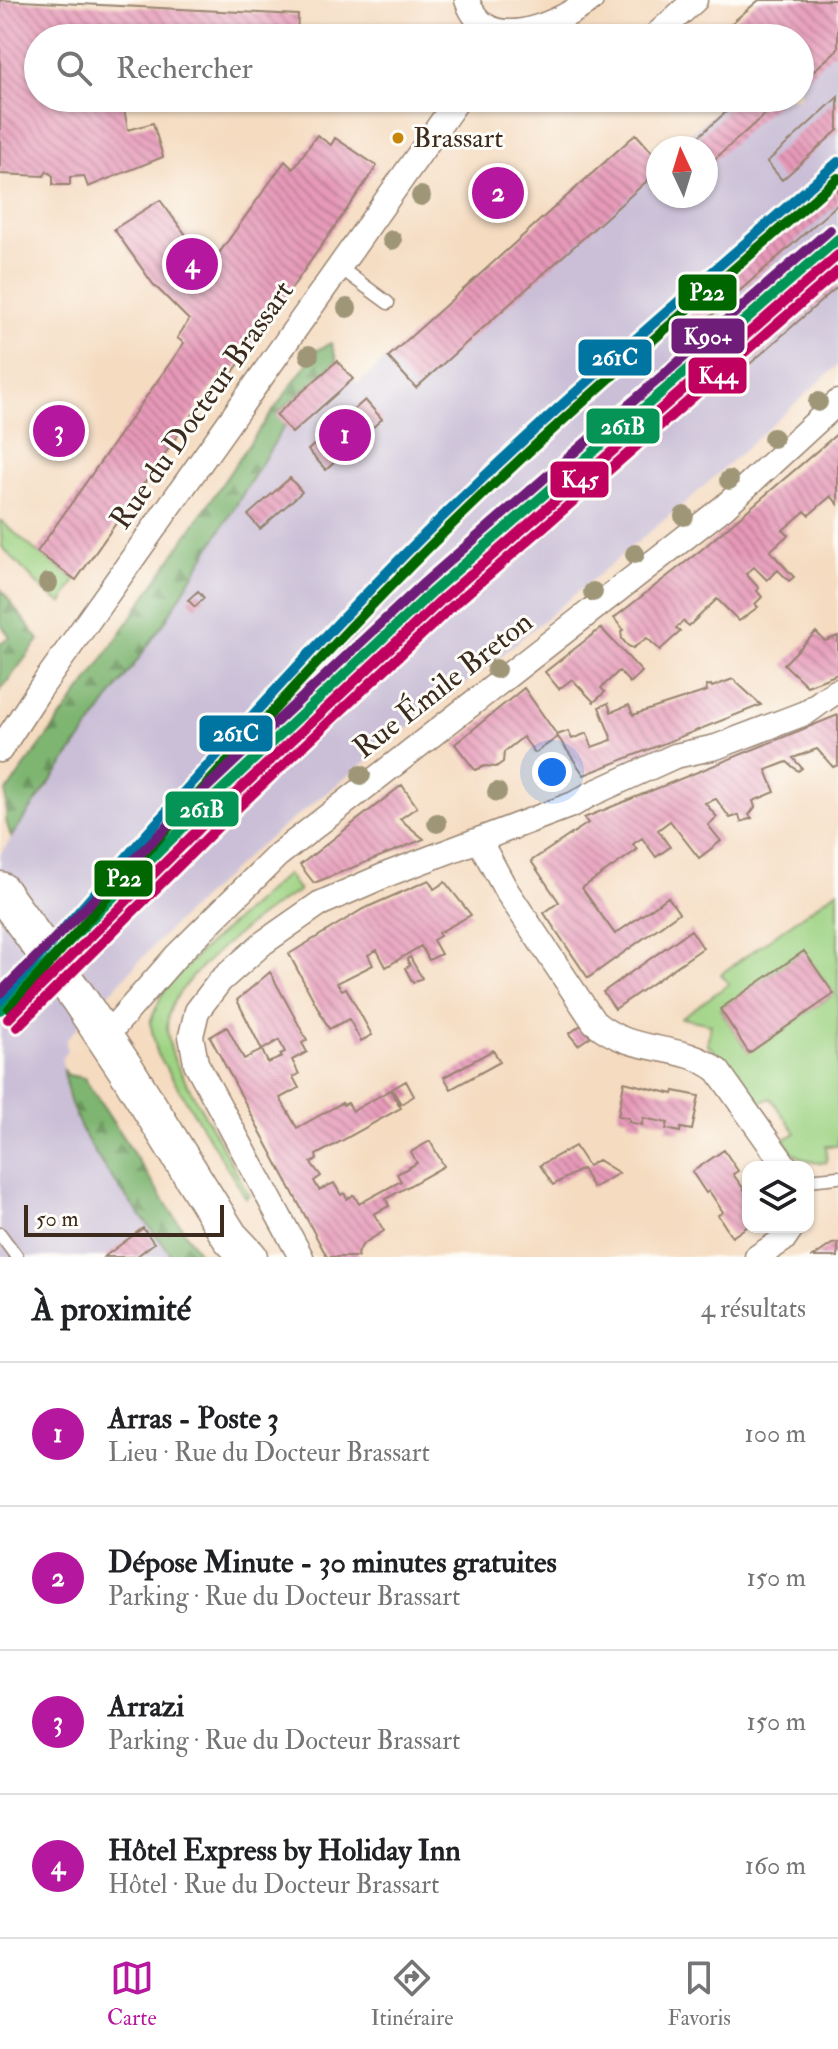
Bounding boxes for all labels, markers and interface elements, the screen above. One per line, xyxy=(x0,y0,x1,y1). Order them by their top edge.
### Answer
search box xyxy=(24,24,814,112)
icon: search xyxy=(52,46,96,90)
text: Rechercher xyxy=(116,50,253,87)
place label: Brassart xyxy=(413,121,503,156)
marker: Brassart xyxy=(390,130,406,146)
north arrow xyxy=(646,136,718,208)
pin: 2 xyxy=(472,163,524,223)
pin: 4 xyxy=(166,234,218,294)
street label: Rue du Docteur Brassart xyxy=(102,273,302,537)
line badge: P22 xyxy=(677,273,738,312)
text: P22 xyxy=(689,279,725,307)
line badge: K90+ xyxy=(670,317,746,355)
text: K90+ xyxy=(684,323,733,351)
line badge: 261C xyxy=(577,338,653,377)
text: 261C xyxy=(592,344,638,372)
line badge: K44 xyxy=(687,356,748,395)
text: K44 xyxy=(698,362,740,390)
pin: 3 xyxy=(33,401,85,461)
pin: 1 xyxy=(319,405,371,465)
line badge: 261B xyxy=(585,407,661,445)
text: 261B xyxy=(601,413,645,441)
line badge: K45 xyxy=(549,460,610,499)
text: K45 xyxy=(562,466,599,494)
street label: Rue Émile Breton xyxy=(345,603,540,767)
line badge: 261C xyxy=(198,714,274,753)
text: 261C xyxy=(213,720,259,748)
your location xyxy=(532,752,572,792)
line badge: 261B xyxy=(164,790,240,828)
text: 261B xyxy=(180,796,224,824)
line badge: P22 xyxy=(93,859,154,898)
text: P22 xyxy=(106,865,142,893)
map controls xyxy=(742,1161,814,1233)
button: layers xyxy=(742,1161,814,1233)
scale bar xyxy=(24,1201,224,1237)
text: 50 m xyxy=(36,1205,78,1233)
text: À proximité xyxy=(32,1288,191,1331)
text: 4 résultats xyxy=(701,1293,806,1325)
text: Arras - Poste 3 xyxy=(108,1400,279,1437)
text: 1 xyxy=(53,1418,63,1450)
text: 100 m xyxy=(745,1418,806,1450)
text: Lieu · Rue du Docteur Brassart xyxy=(108,1437,430,1469)
text: Dépose Minute - 30 minutes gratuites xyxy=(108,1544,557,1581)
text: 2 xyxy=(51,1562,65,1594)
text: 150 m xyxy=(747,1562,806,1594)
text: Parking · Rue du Docteur Brassart xyxy=(108,1581,460,1613)
text: Arrazi xyxy=(108,1688,184,1725)
text: 3 xyxy=(53,1706,63,1738)
text: 150 m xyxy=(747,1706,806,1738)
text: Parking · Rue du Docteur Brassart xyxy=(108,1725,460,1757)
text: Hôtel Express by Holiday Inn xyxy=(108,1832,461,1869)
text: 4 xyxy=(51,1850,65,1882)
text: 160 m xyxy=(745,1850,806,1882)
text: Hôtel · Rue du Docteur Brassart xyxy=(108,1869,439,1901)
tab: Carte xyxy=(107,1956,157,2032)
tab: Itinéraire xyxy=(371,1956,453,2032)
tab: Favoris xyxy=(667,1956,731,2032)

